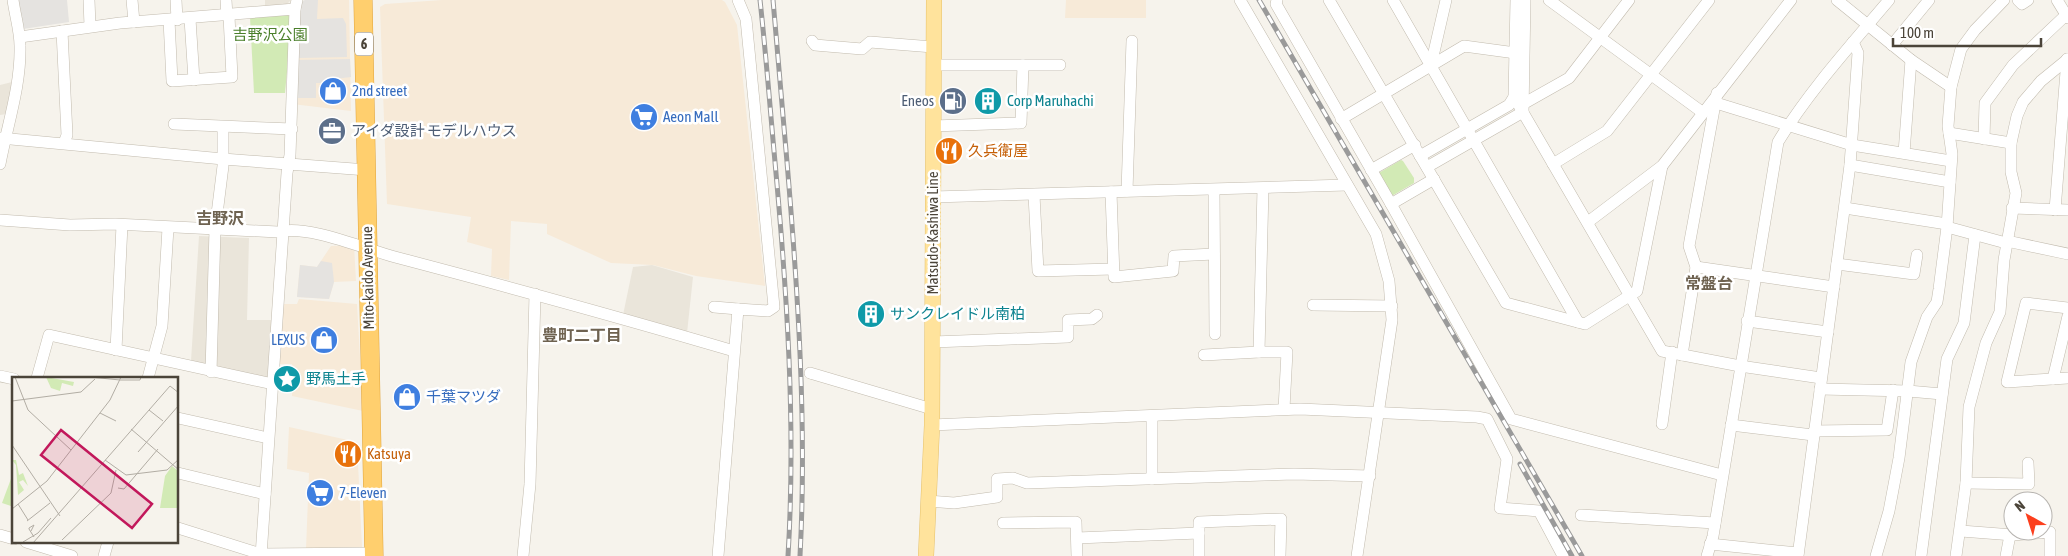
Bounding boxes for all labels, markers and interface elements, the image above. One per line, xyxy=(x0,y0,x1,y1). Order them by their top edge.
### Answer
scale bar xyxy=(1893,15,2040,47)
text: 100 m xyxy=(1900,24,1934,41)
park label: 吉野沢公園 xyxy=(232,26,308,43)
road number: 6 xyxy=(355,33,373,56)
shop icon: 2nd street xyxy=(318,76,348,106)
place label: 2nd street xyxy=(352,82,407,99)
fuel station icon: Eneos xyxy=(938,86,968,116)
building icon: Corp Maruhachi xyxy=(973,86,1003,116)
place label: Eneos xyxy=(901,92,934,109)
place label: Corp Maruhachi xyxy=(1007,92,1094,109)
supermarket icon: Aeon Mall xyxy=(629,102,659,132)
place label: Aeon Mall xyxy=(663,108,718,125)
office icon: アイダ設計 モデルハウス xyxy=(317,116,347,146)
place label: アイダ設計 モデルハウス xyxy=(351,122,517,139)
restaurant icon: 久兵衛屋 xyxy=(934,136,964,166)
place label: 久兵衛屋 xyxy=(968,142,1028,159)
street label: Matsudo-Kashiwa Line xyxy=(924,171,941,295)
district label: 吉野沢 xyxy=(196,209,244,227)
street label: Mito-kaido Avenue xyxy=(358,226,377,330)
district label: 常盤台 xyxy=(1685,274,1733,292)
building icon: サンクレイドル南柏 xyxy=(856,299,886,329)
place label: サンクレイドル南柏 xyxy=(890,305,1025,322)
shop icon: LEXUS xyxy=(309,325,339,355)
district label: 豊町二丁目 xyxy=(542,326,622,344)
place label: LEXUS xyxy=(271,331,305,348)
place icon: 野馬土手 xyxy=(272,364,302,394)
place label: 野馬土手 xyxy=(306,370,366,387)
inset map xyxy=(12,377,179,544)
shop icon: 千葉マツダ xyxy=(392,382,422,412)
place label: 千葉マツダ xyxy=(426,388,501,405)
restaurant icon: Katsuya xyxy=(333,439,363,469)
place label: Katsuya xyxy=(367,445,411,462)
supermarket icon: 7-Eleven xyxy=(305,478,335,508)
place label: 7-Eleven xyxy=(339,484,387,501)
north arrow xyxy=(2003,491,2053,541)
text: N xyxy=(2012,497,2028,515)

